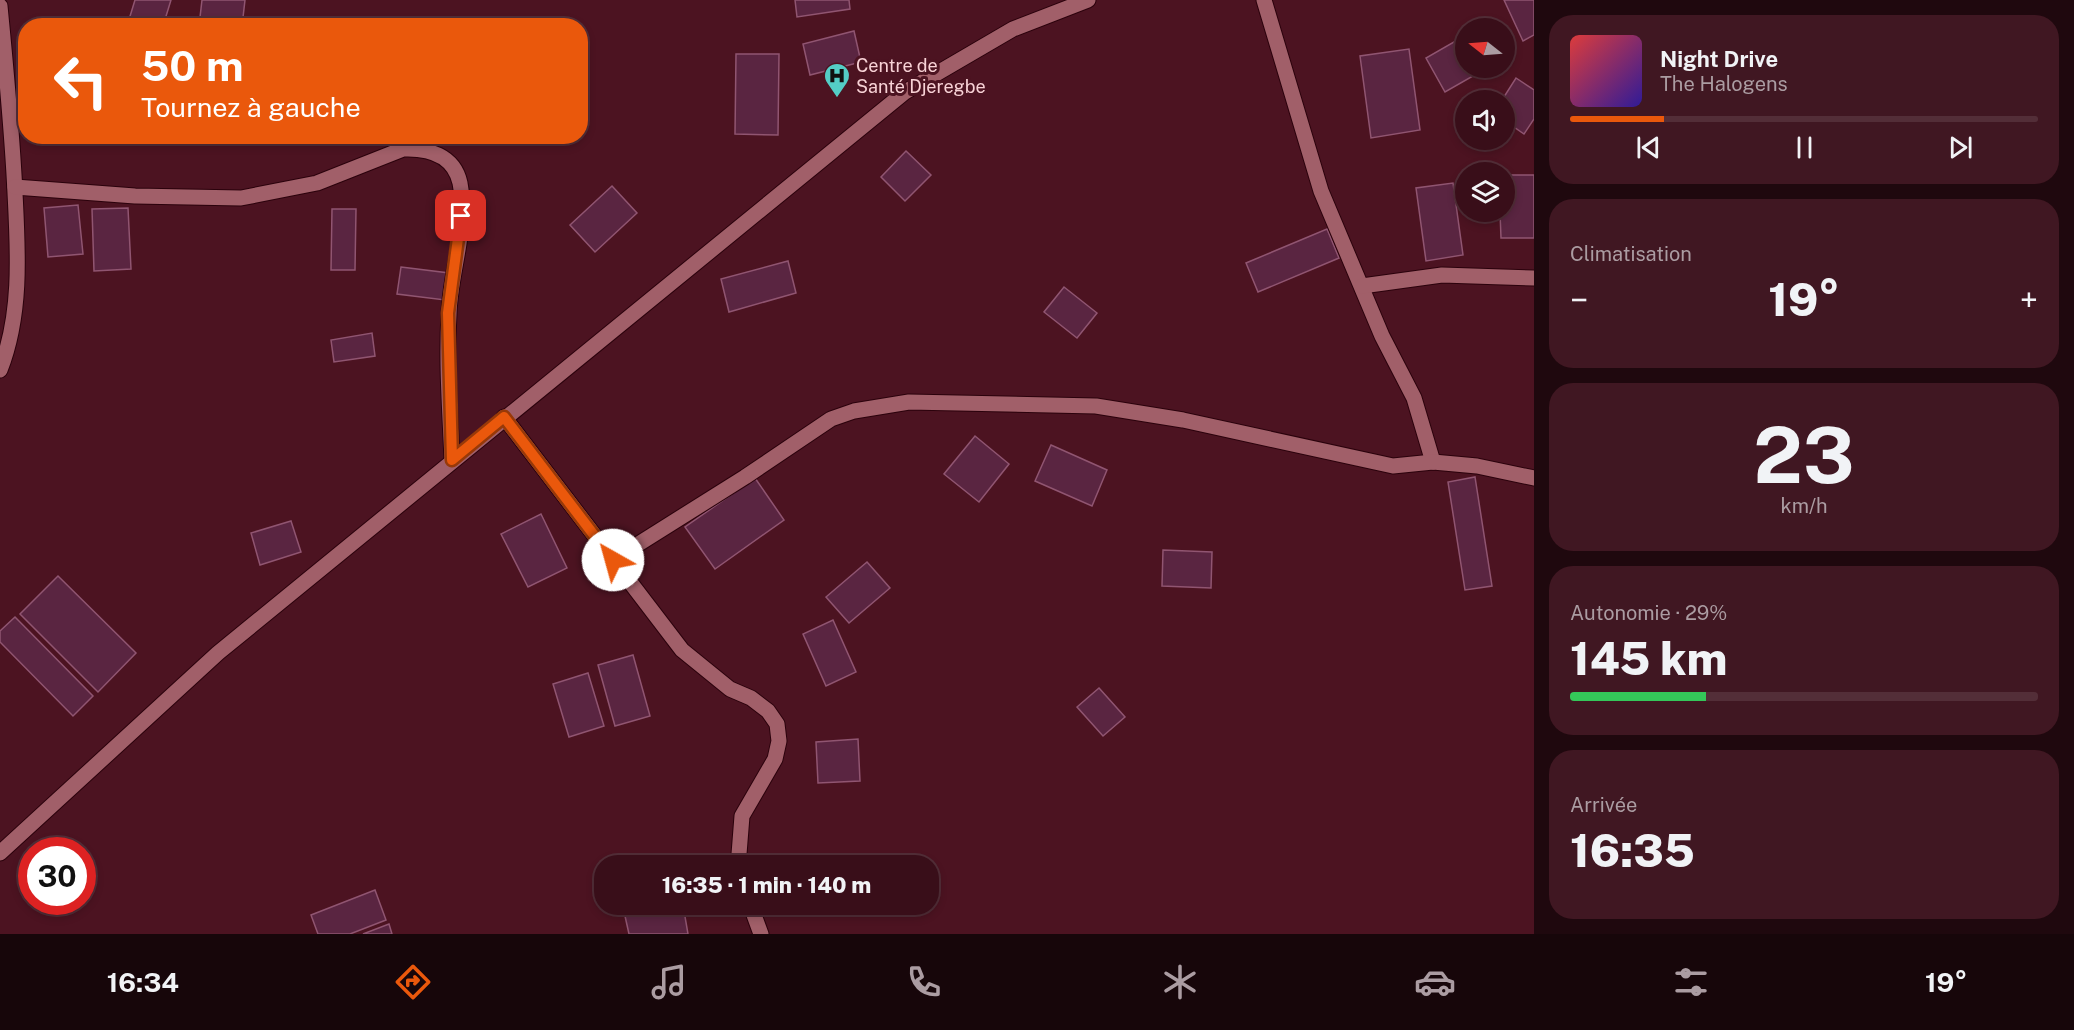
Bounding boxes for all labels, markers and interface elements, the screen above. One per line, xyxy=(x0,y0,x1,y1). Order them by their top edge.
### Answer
north arrow xyxy=(1455,18,1515,78)
map controls xyxy=(1455,18,1515,222)
text: 50 m xyxy=(141,41,244,90)
icon: left xyxy=(42,42,120,120)
text: Night Drive xyxy=(1660,46,1778,72)
place label: Centre de Santé Djeregbe xyxy=(856,55,986,97)
hospital icon: Centre de Santé Djeregbe xyxy=(822,61,852,99)
text: The Halogens xyxy=(1660,72,1788,96)
button: sound xyxy=(1455,90,1515,150)
text: Tournez à gauche xyxy=(141,91,361,123)
icon: previous xyxy=(1632,131,1665,164)
icon: pause xyxy=(1788,131,1821,164)
icon: next xyxy=(1944,131,1977,164)
button: layers xyxy=(1455,162,1515,222)
pin xyxy=(435,190,486,241)
icon: arrive xyxy=(444,199,477,232)
text: Climatisation xyxy=(1570,242,1692,266)
text: 19° xyxy=(1768,273,1840,326)
text: − xyxy=(1570,281,1588,319)
text: + xyxy=(2020,281,2038,319)
text: 23 xyxy=(1753,409,1855,501)
text: km/h xyxy=(1780,494,1828,518)
position arrow xyxy=(581,528,645,592)
text: Autonomie · 29% xyxy=(1570,601,1727,625)
text: 145 km xyxy=(1570,632,1727,685)
text: Arrivée xyxy=(1570,793,1637,817)
text: 16:35 xyxy=(1570,824,1695,877)
speed limit sign: 30 xyxy=(18,837,96,915)
text: 16:35 · 1 min · 140 m xyxy=(662,872,871,898)
icon: directions xyxy=(392,961,434,1003)
icon: music xyxy=(648,961,690,1003)
icon: phone xyxy=(903,961,945,1003)
icon: climate xyxy=(1159,961,1201,1003)
icon: car xyxy=(1414,961,1456,1003)
icon: filters xyxy=(1670,961,1712,1003)
text: 16:34 xyxy=(107,966,179,998)
text: 19° xyxy=(1925,966,1967,998)

